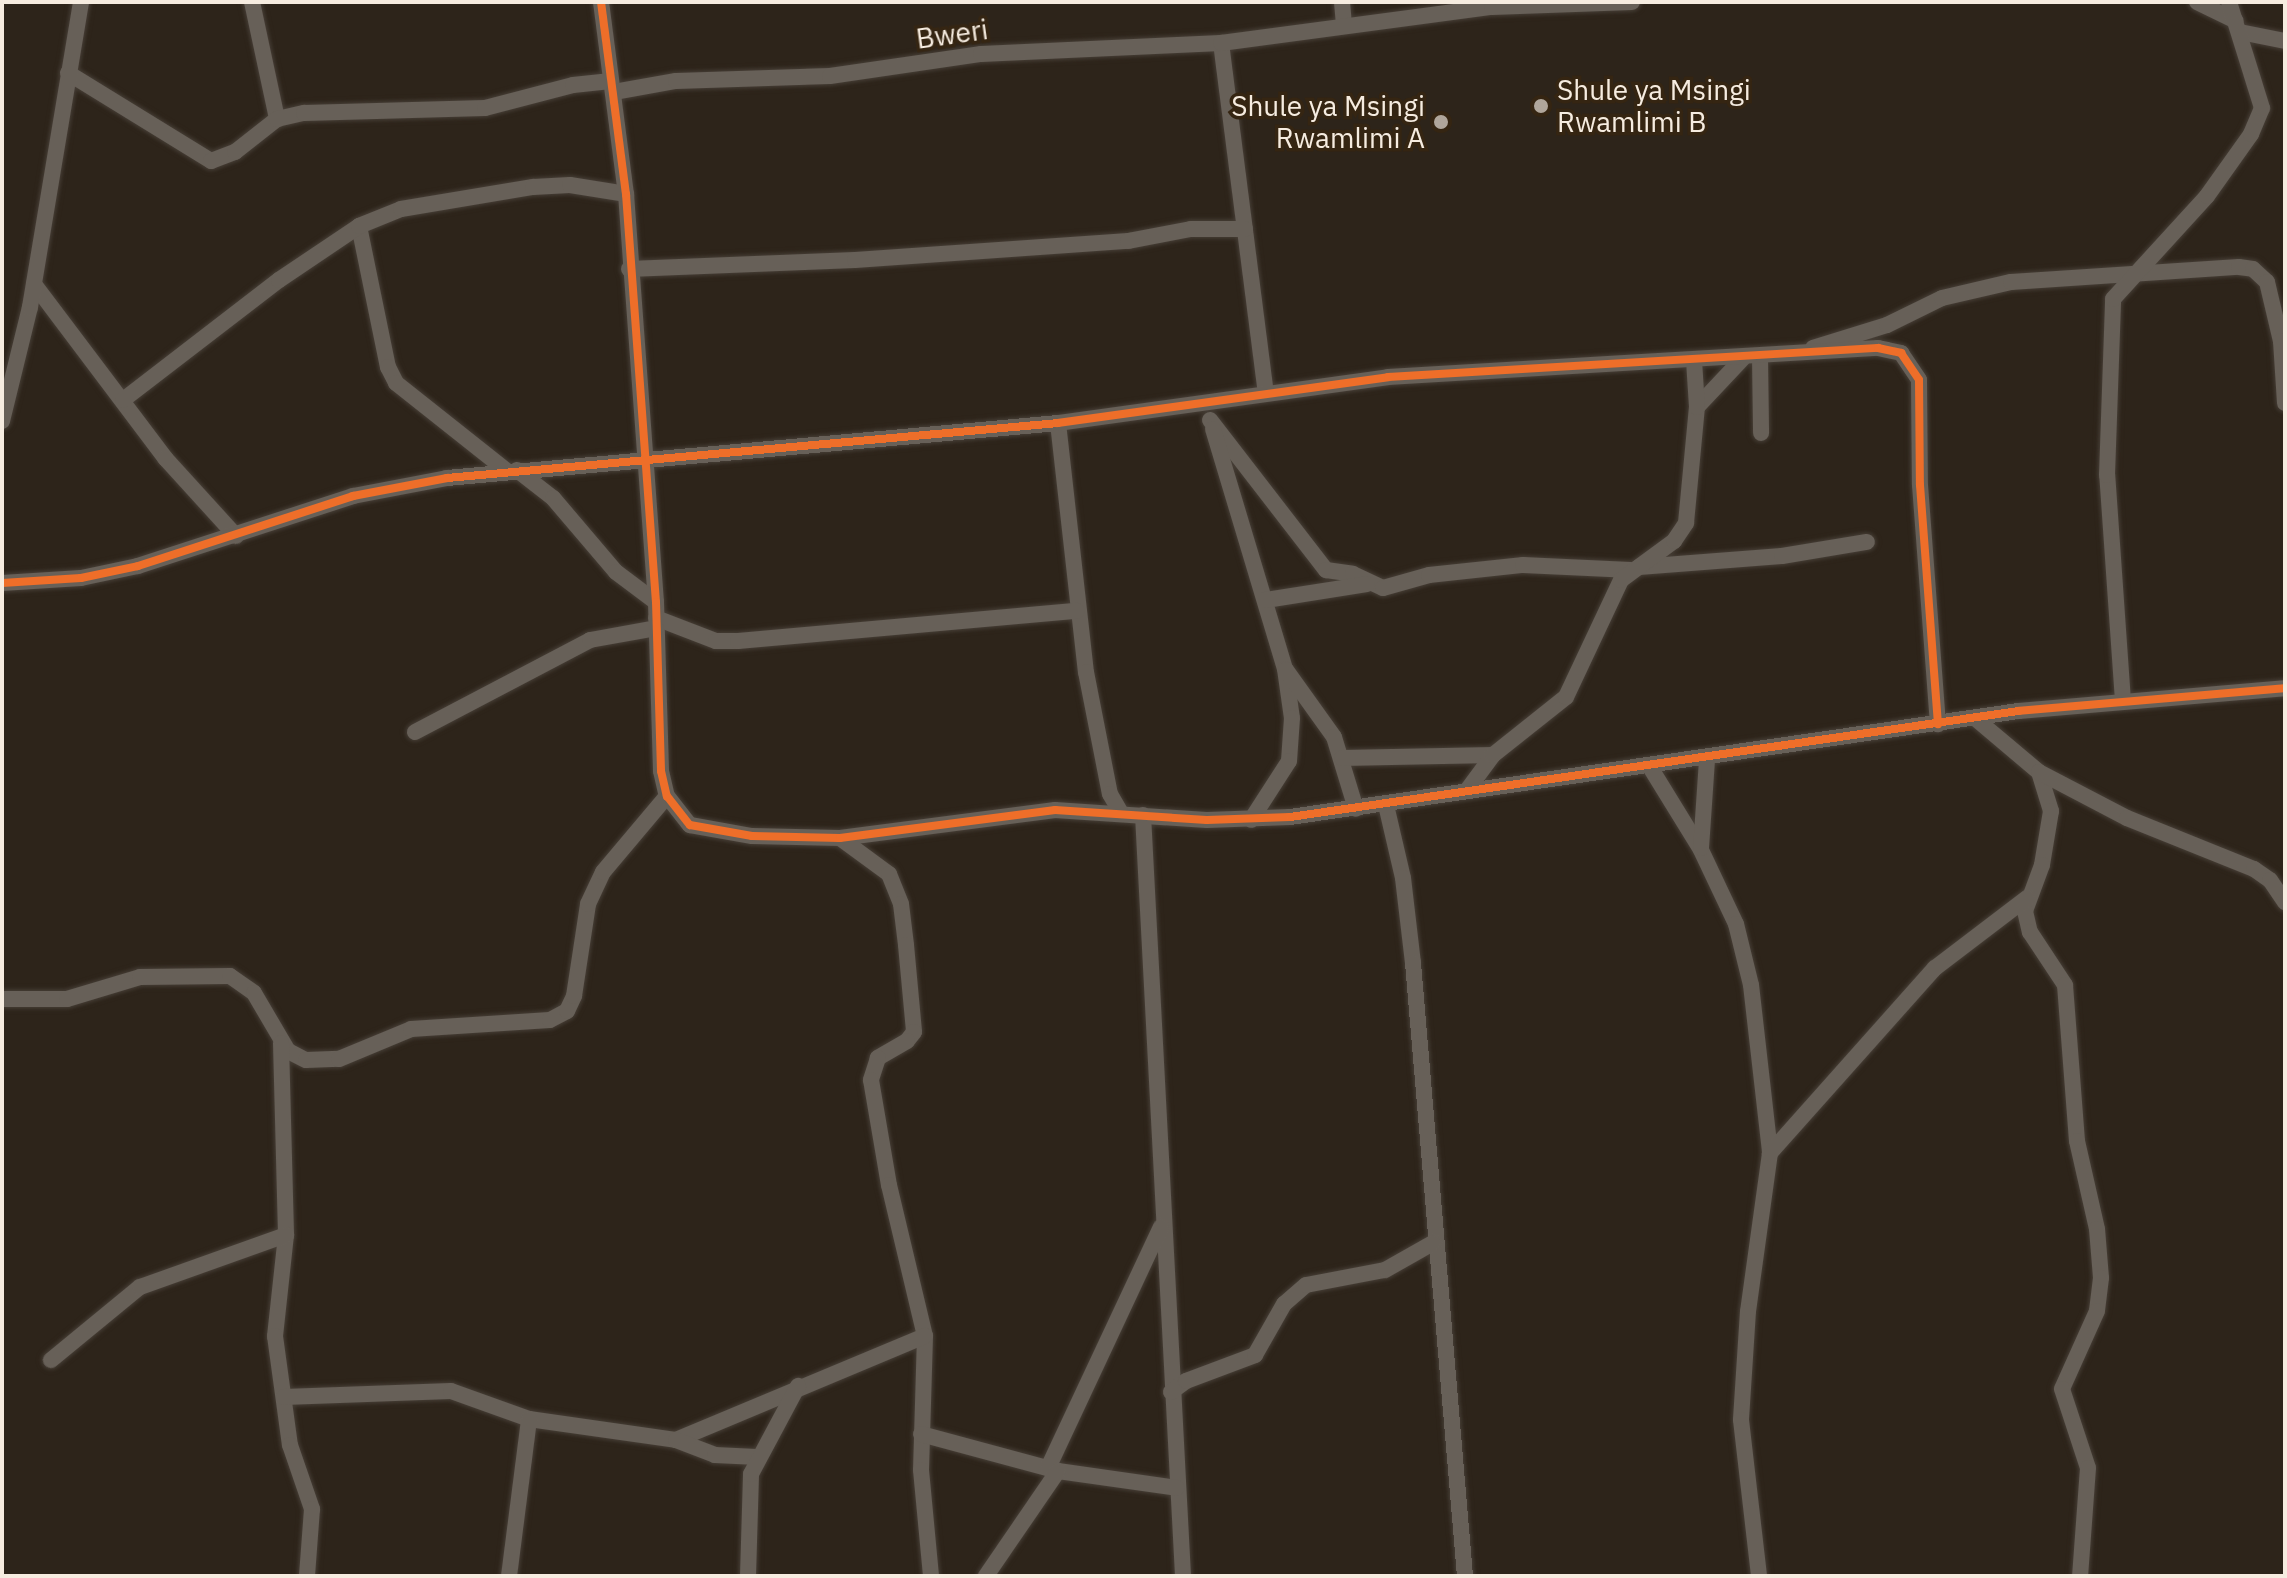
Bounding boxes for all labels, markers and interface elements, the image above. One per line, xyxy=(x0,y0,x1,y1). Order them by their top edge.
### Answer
street label: Bweri xyxy=(914,12,990,56)
place label: Shule ya Msingi Rwamlimi B xyxy=(1557,73,1751,139)
place label: Shule ya Msingi Rwamlimi A xyxy=(1231,89,1425,155)
marker: Shule ya Msingi Rwamlimi B xyxy=(1532,97,1550,115)
marker: Shule ya Msingi Rwamlimi A xyxy=(1432,113,1450,131)

